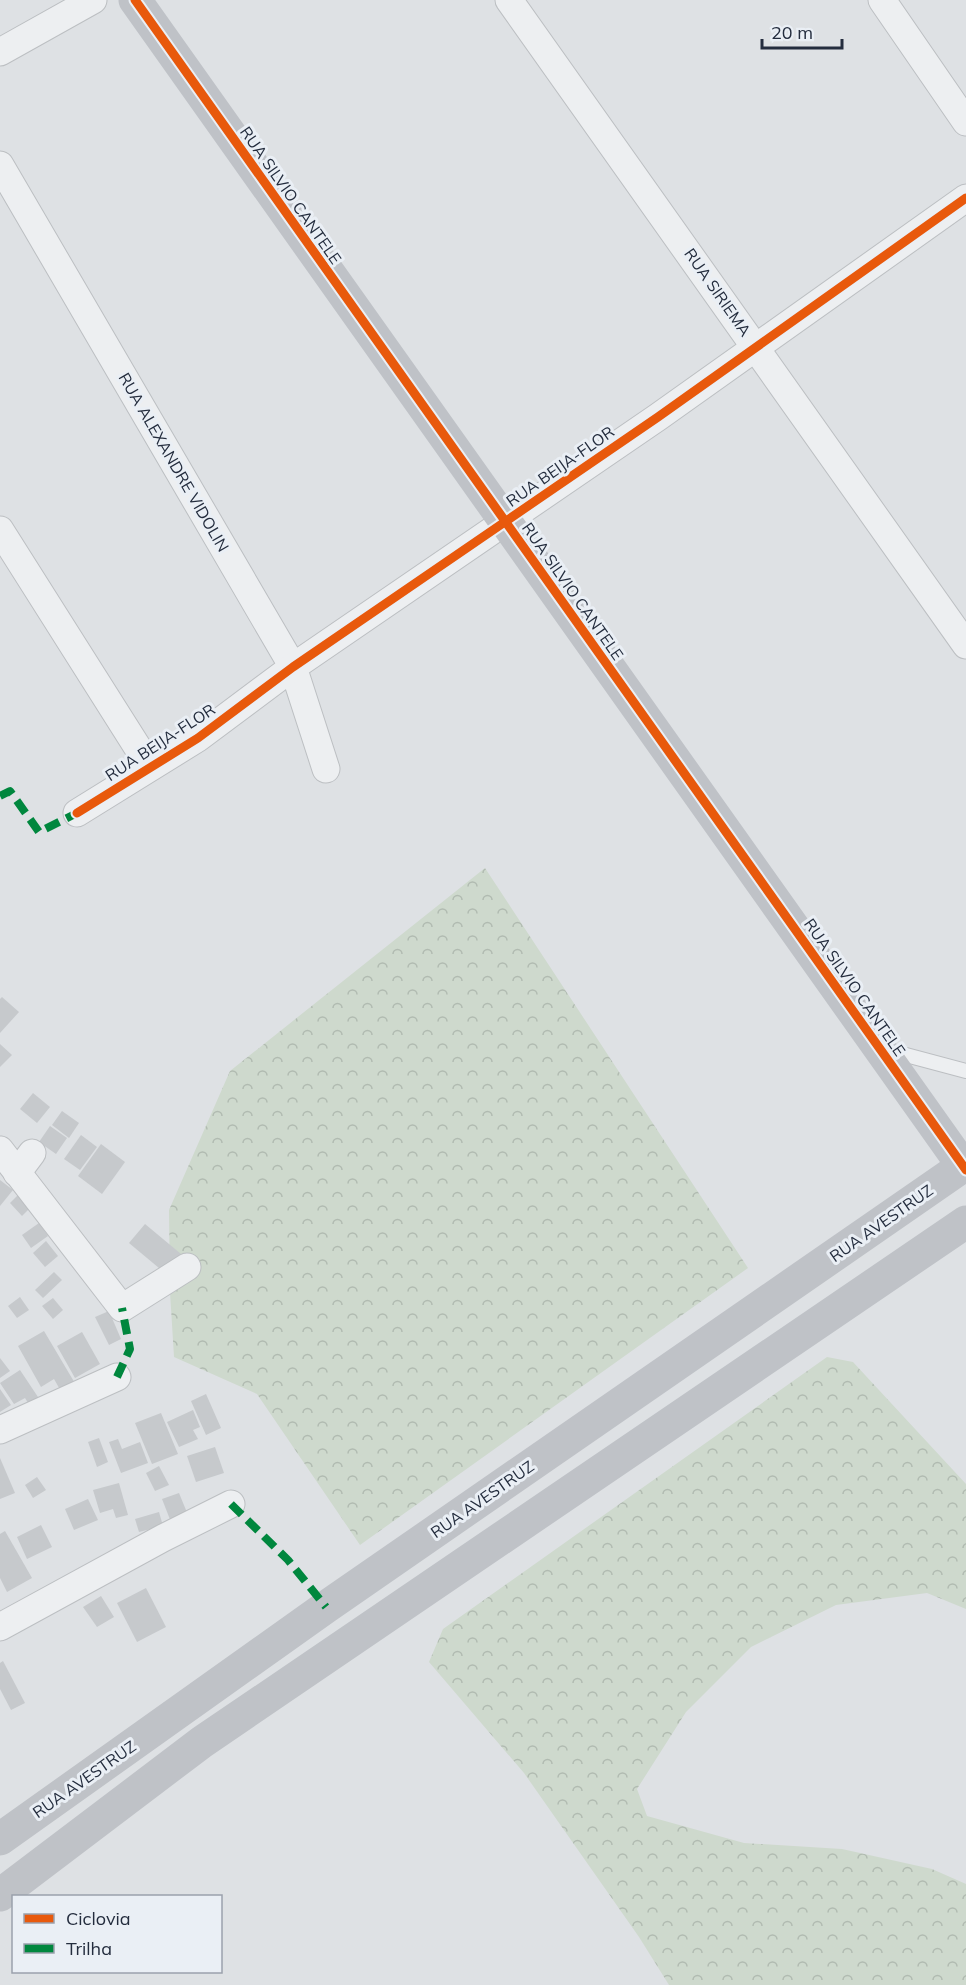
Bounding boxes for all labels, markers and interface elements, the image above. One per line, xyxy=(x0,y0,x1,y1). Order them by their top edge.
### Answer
scale bar xyxy=(762,12,842,50)
text: 20 m xyxy=(771,21,813,44)
street label: RUA SILVIO CANTELE xyxy=(236,122,346,268)
street label: RUA SIRIEMA xyxy=(680,244,756,340)
street label: RUA ALEXANDRE VIDOLIN xyxy=(115,369,233,555)
street label: RUA BEIJA-FLOR xyxy=(502,421,618,511)
street label: RUA SILVIO CANTELE xyxy=(518,518,628,664)
street label: RUA BEIJA-FLOR xyxy=(101,699,219,785)
street label: RUA SILVIO CANTELE xyxy=(800,914,910,1060)
street label: RUA AVESTRUZ xyxy=(825,1180,937,1266)
street label: RUA AVESTRUZ xyxy=(426,1456,538,1542)
street label: RUA AVESTRUZ xyxy=(28,1736,140,1822)
legend xyxy=(12,1895,222,1973)
text: Ciclovia xyxy=(66,1907,131,1930)
text: Trilha xyxy=(66,1937,112,1960)

